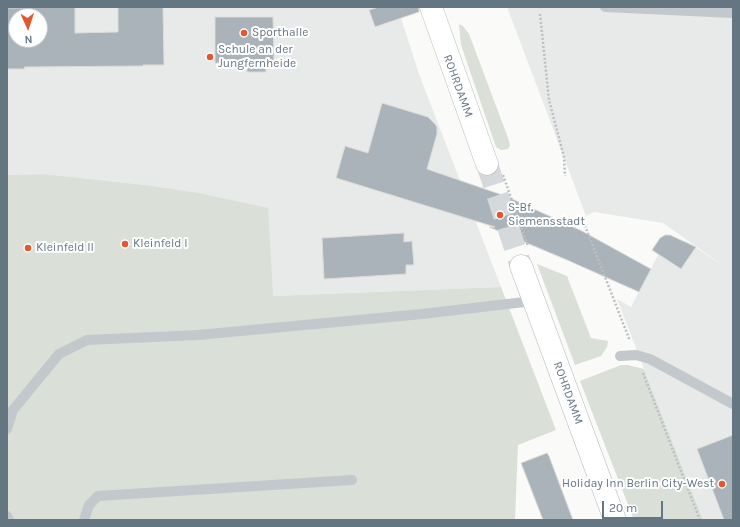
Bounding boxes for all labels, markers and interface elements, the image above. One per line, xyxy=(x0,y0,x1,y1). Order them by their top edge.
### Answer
north arrow xyxy=(8,8,48,48)
place label: Sporthalle xyxy=(252,26,308,40)
marker: Sporthalle xyxy=(239,28,249,38)
text: N xyxy=(24,33,33,46)
place label: Schule an der Jungfernheide xyxy=(218,43,296,71)
marker: Schule an der Jungfernheide xyxy=(205,52,215,62)
street label: ROHRDAMM xyxy=(440,53,476,119)
place label: S-Bf. Siemensstadt xyxy=(508,201,585,229)
marker: S-Bf. Siemensstadt xyxy=(495,210,505,220)
place label: Kleinfeld I xyxy=(133,237,188,251)
marker: Kleinfeld I xyxy=(120,239,130,249)
place label: Kleinfeld II xyxy=(36,241,94,255)
marker: Kleinfeld II xyxy=(23,243,33,253)
street label: ROHRDAMM xyxy=(550,360,586,426)
place label: Holiday Inn Berlin City-West xyxy=(562,477,714,491)
marker: Holiday Inn Berlin City-West xyxy=(717,479,727,489)
scale bar xyxy=(604,493,665,519)
text: 20 m xyxy=(609,501,637,515)

